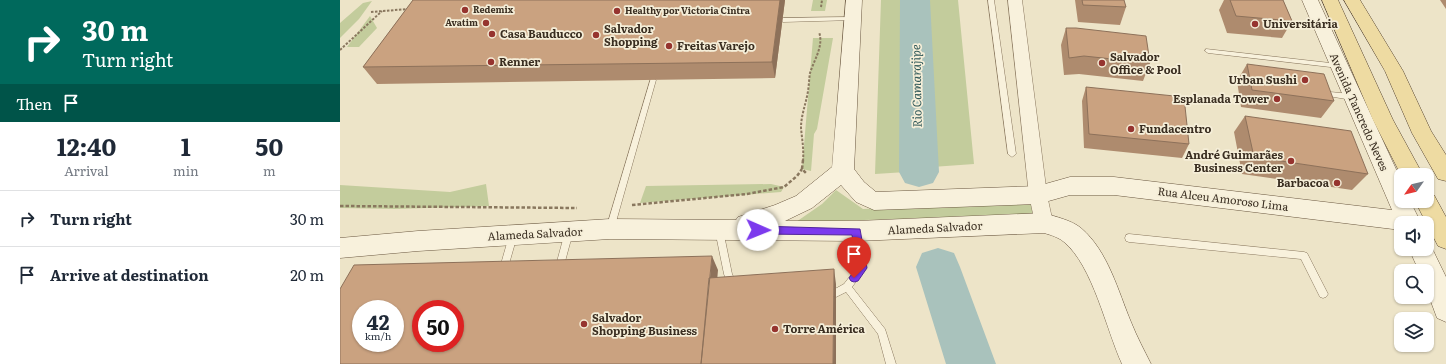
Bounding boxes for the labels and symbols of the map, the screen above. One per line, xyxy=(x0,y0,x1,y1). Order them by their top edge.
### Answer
place label: Redemix xyxy=(473,2,514,16)
place label: Healthy por Victoria Cintra xyxy=(625,3,751,17)
marker: Redemix xyxy=(460,5,470,15)
marker: Healthy por Victoria Cintra xyxy=(612,6,622,16)
place label: Avatim xyxy=(445,15,478,29)
place label: Universitária xyxy=(1263,15,1339,31)
marker: Avatim xyxy=(481,18,491,28)
marker: Universitária xyxy=(1250,19,1260,29)
place label: Salvador Shopping xyxy=(604,20,658,49)
place label: Casa Bauducco xyxy=(500,25,583,41)
marker: Casa Bauducco xyxy=(487,29,497,39)
marker: Salvador Shopping xyxy=(591,30,601,40)
place label: Freitas Varejo xyxy=(677,37,755,53)
marker: Freitas Varejo xyxy=(664,41,674,51)
water label: Rio Camarajipe xyxy=(906,44,926,128)
place label: Salvador Office & Pool xyxy=(1110,48,1181,77)
street label: Avenida Tancredo Neves xyxy=(1327,50,1393,173)
place label: Renner xyxy=(499,53,540,69)
marker: Renner xyxy=(486,57,496,67)
marker: Salvador Office & Pool xyxy=(1097,58,1107,68)
place label: Urban Sushi xyxy=(1228,71,1297,87)
marker: Urban Sushi xyxy=(1300,75,1310,85)
place label: Esplanada Tower xyxy=(1173,90,1269,106)
marker: Esplanada Tower xyxy=(1272,94,1282,104)
place label: Fundacentro xyxy=(1139,120,1211,136)
marker: Fundacentro xyxy=(1126,124,1136,134)
place label: André Guimarães Business Center xyxy=(1185,146,1284,175)
marker: André Guimarães Business Center xyxy=(1286,156,1296,166)
north arrow xyxy=(1394,168,1434,208)
place label: Barbacoa xyxy=(1277,174,1330,190)
marker: Barbacoa xyxy=(1332,178,1342,188)
street label: Rua Alceu Amoroso Lima xyxy=(1157,182,1289,214)
position arrow xyxy=(737,209,779,251)
street label: Alameda Salvador xyxy=(887,216,984,237)
street label: Alameda Salvador xyxy=(487,222,584,243)
pin xyxy=(837,237,871,278)
speed limit sign: 50 xyxy=(412,300,464,352)
place label: Salvador Shopping Business xyxy=(592,309,698,338)
marker: Salvador Shopping Business xyxy=(579,319,589,329)
place label: Torre América xyxy=(783,320,866,336)
marker: Torre América xyxy=(770,324,780,334)

